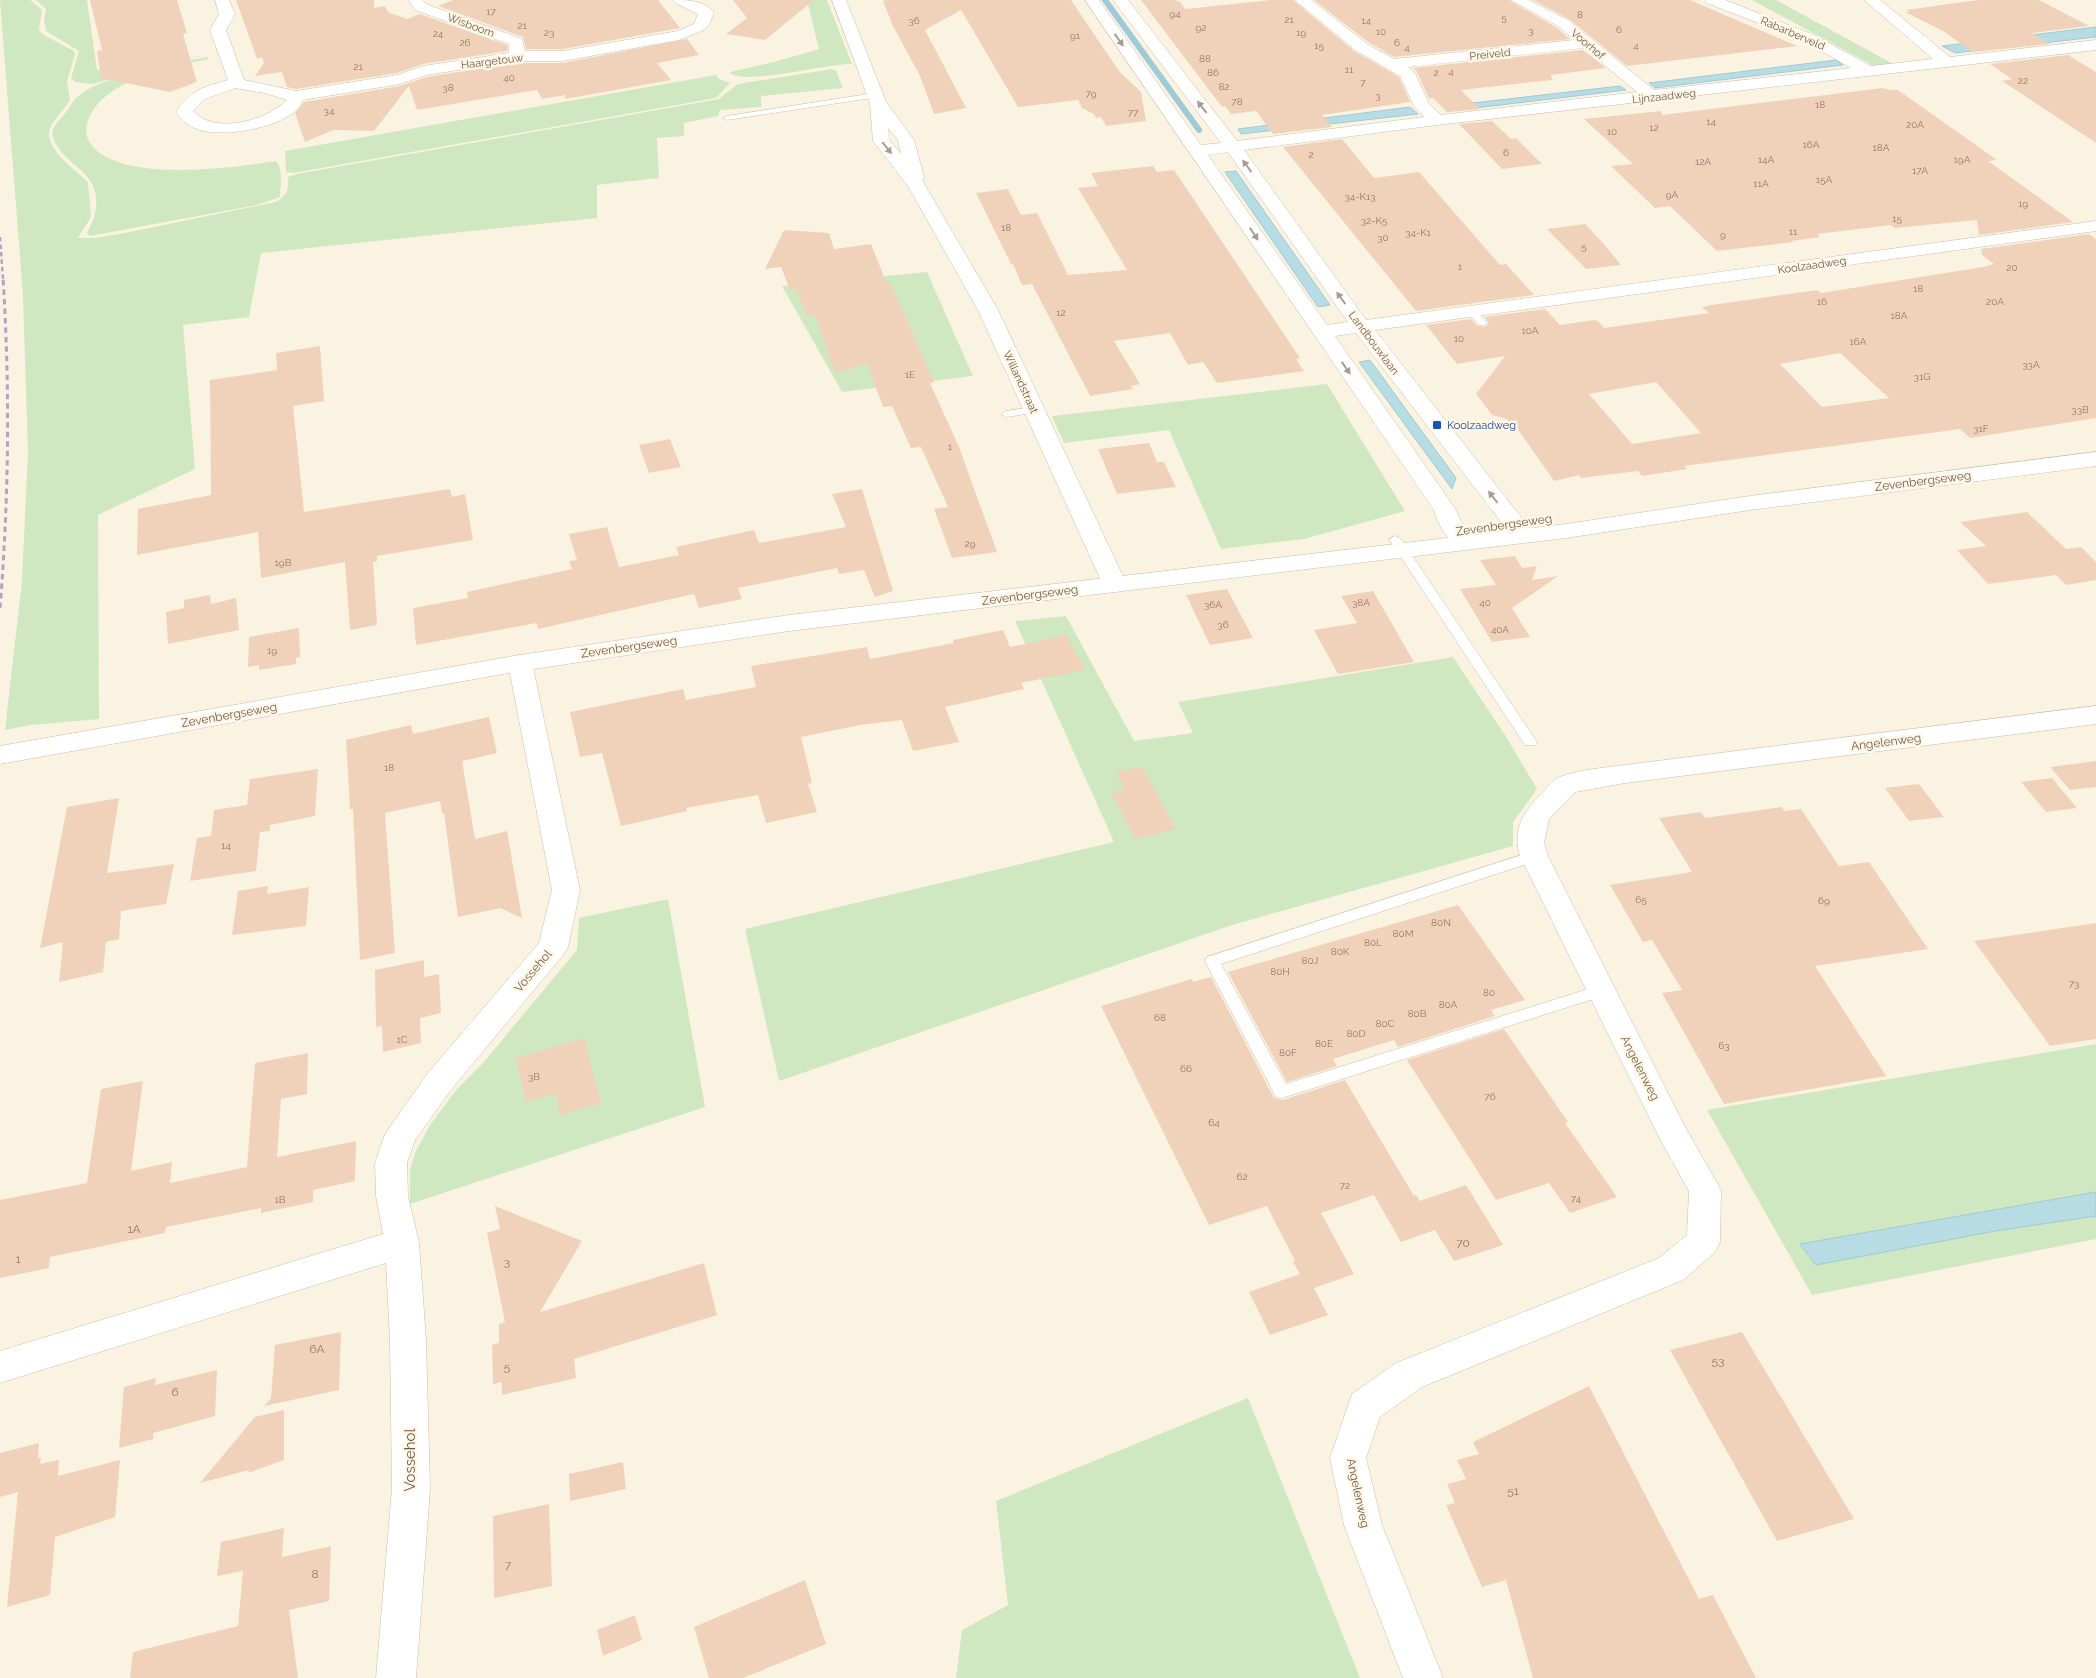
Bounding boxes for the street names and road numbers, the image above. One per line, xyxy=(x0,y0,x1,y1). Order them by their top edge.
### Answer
street label: Wisboom xyxy=(445,11,496,40)
street label: Rabarberveld xyxy=(1759,14,1827,53)
street label: Voorhof xyxy=(1568,26,1608,63)
street label: Preiveld xyxy=(1469,46,1511,63)
street label: Haargetouw xyxy=(460,51,524,72)
street label: Lijnzaadweg xyxy=(1632,87,1697,106)
street label: Koolzaadweg xyxy=(1777,254,1847,277)
street label: Landbouwlaan xyxy=(1346,309,1402,378)
street label: Willandstraat xyxy=(1000,349,1041,416)
street label: Zevenbergseweg xyxy=(1874,468,1972,494)
street label: Zevenbergseweg xyxy=(1455,511,1553,539)
street label: Zevenbergseweg xyxy=(981,582,1079,608)
street label: Zevenbergseweg xyxy=(580,633,678,661)
street label: Zevenbergseweg xyxy=(180,700,278,730)
street label: Angelenweg xyxy=(1850,731,1922,753)
street label: Vossehol xyxy=(511,947,555,995)
street label: Angelenweg xyxy=(1618,1033,1662,1103)
street label: Vossehol xyxy=(401,1428,419,1492)
street label: Angelenweg xyxy=(1344,1457,1372,1529)

